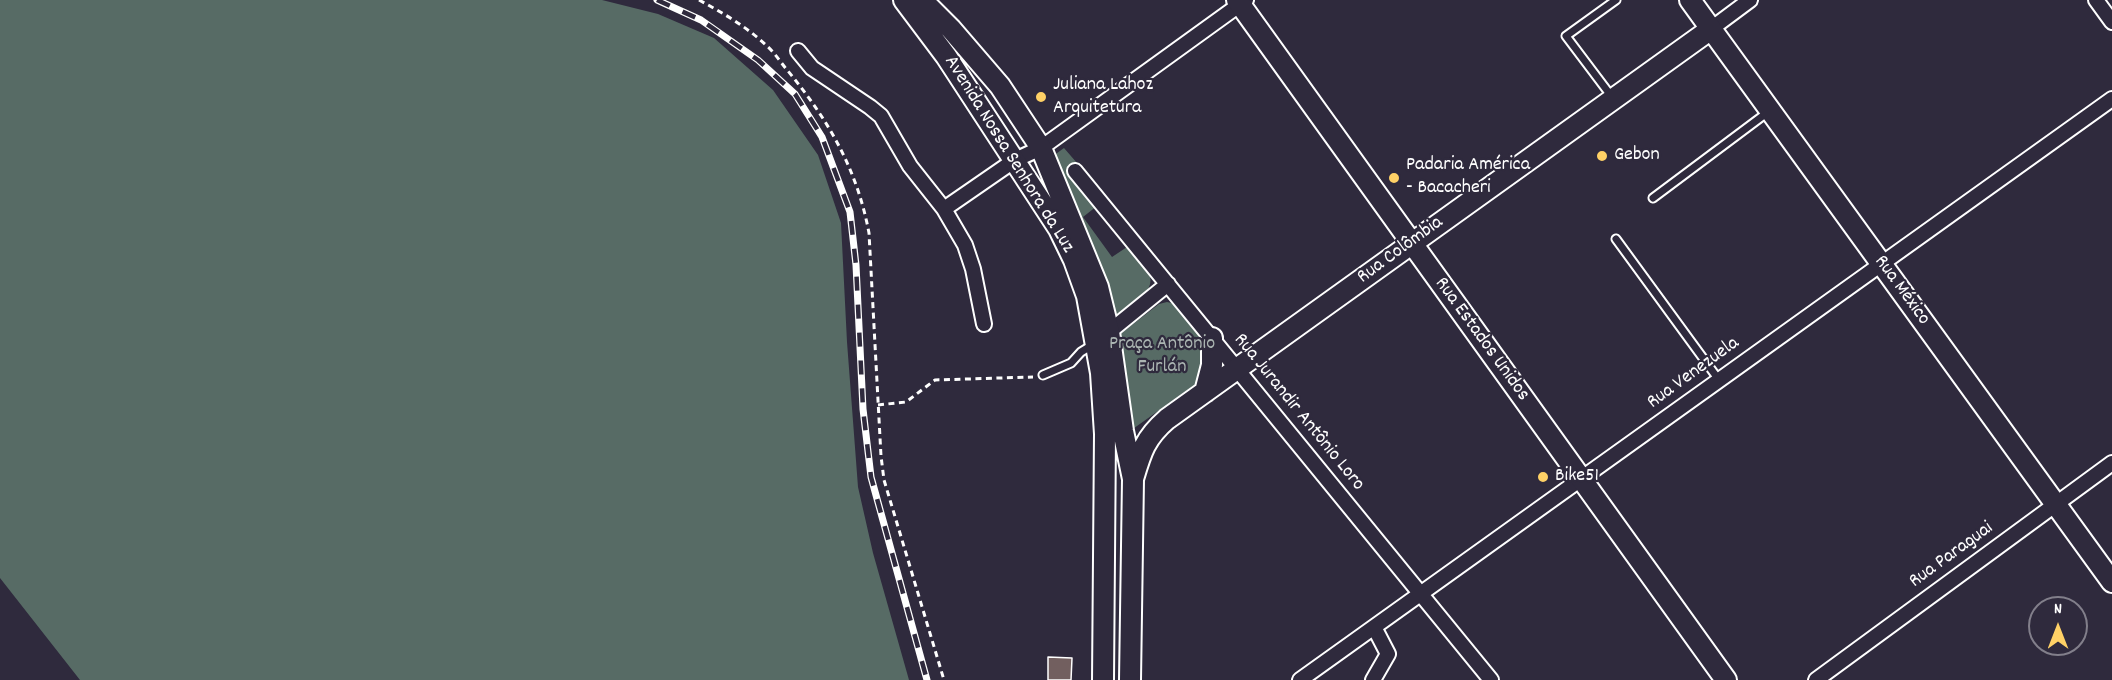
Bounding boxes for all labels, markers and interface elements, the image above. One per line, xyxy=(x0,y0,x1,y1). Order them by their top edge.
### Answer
street label: Avenida Nossa Senhora da Luz xyxy=(937,52,1079,258)
place label: Juliana Lahoz Arquitetura xyxy=(1053,74,1153,121)
marker: Juliana Lahoz Arquitetura xyxy=(1034,90,1048,104)
place label: Gebon xyxy=(1614,144,1660,168)
marker: Gebon xyxy=(1595,149,1609,163)
place label: Padaria América - Bacacheri xyxy=(1406,154,1530,201)
marker: Padaria América - Bacacheri xyxy=(1387,171,1401,185)
street label: Rua Colômbia xyxy=(1353,212,1449,290)
street label: Rua México xyxy=(1868,251,1934,331)
street label: Rua Estados Unidos xyxy=(1428,273,1534,407)
street label: Rua Jurandir Antônio Loro xyxy=(1227,329,1369,497)
park label: Praça Antônio Furlán xyxy=(1109,333,1215,380)
street label: Rua Venezuela xyxy=(1643,333,1745,415)
place label: Bike51 xyxy=(1555,465,1599,489)
marker: Bike51 xyxy=(1536,470,1550,484)
street label: Rua Paraguai xyxy=(1905,517,1999,595)
north arrow xyxy=(2028,596,2088,656)
text: N xyxy=(2054,598,2062,621)

